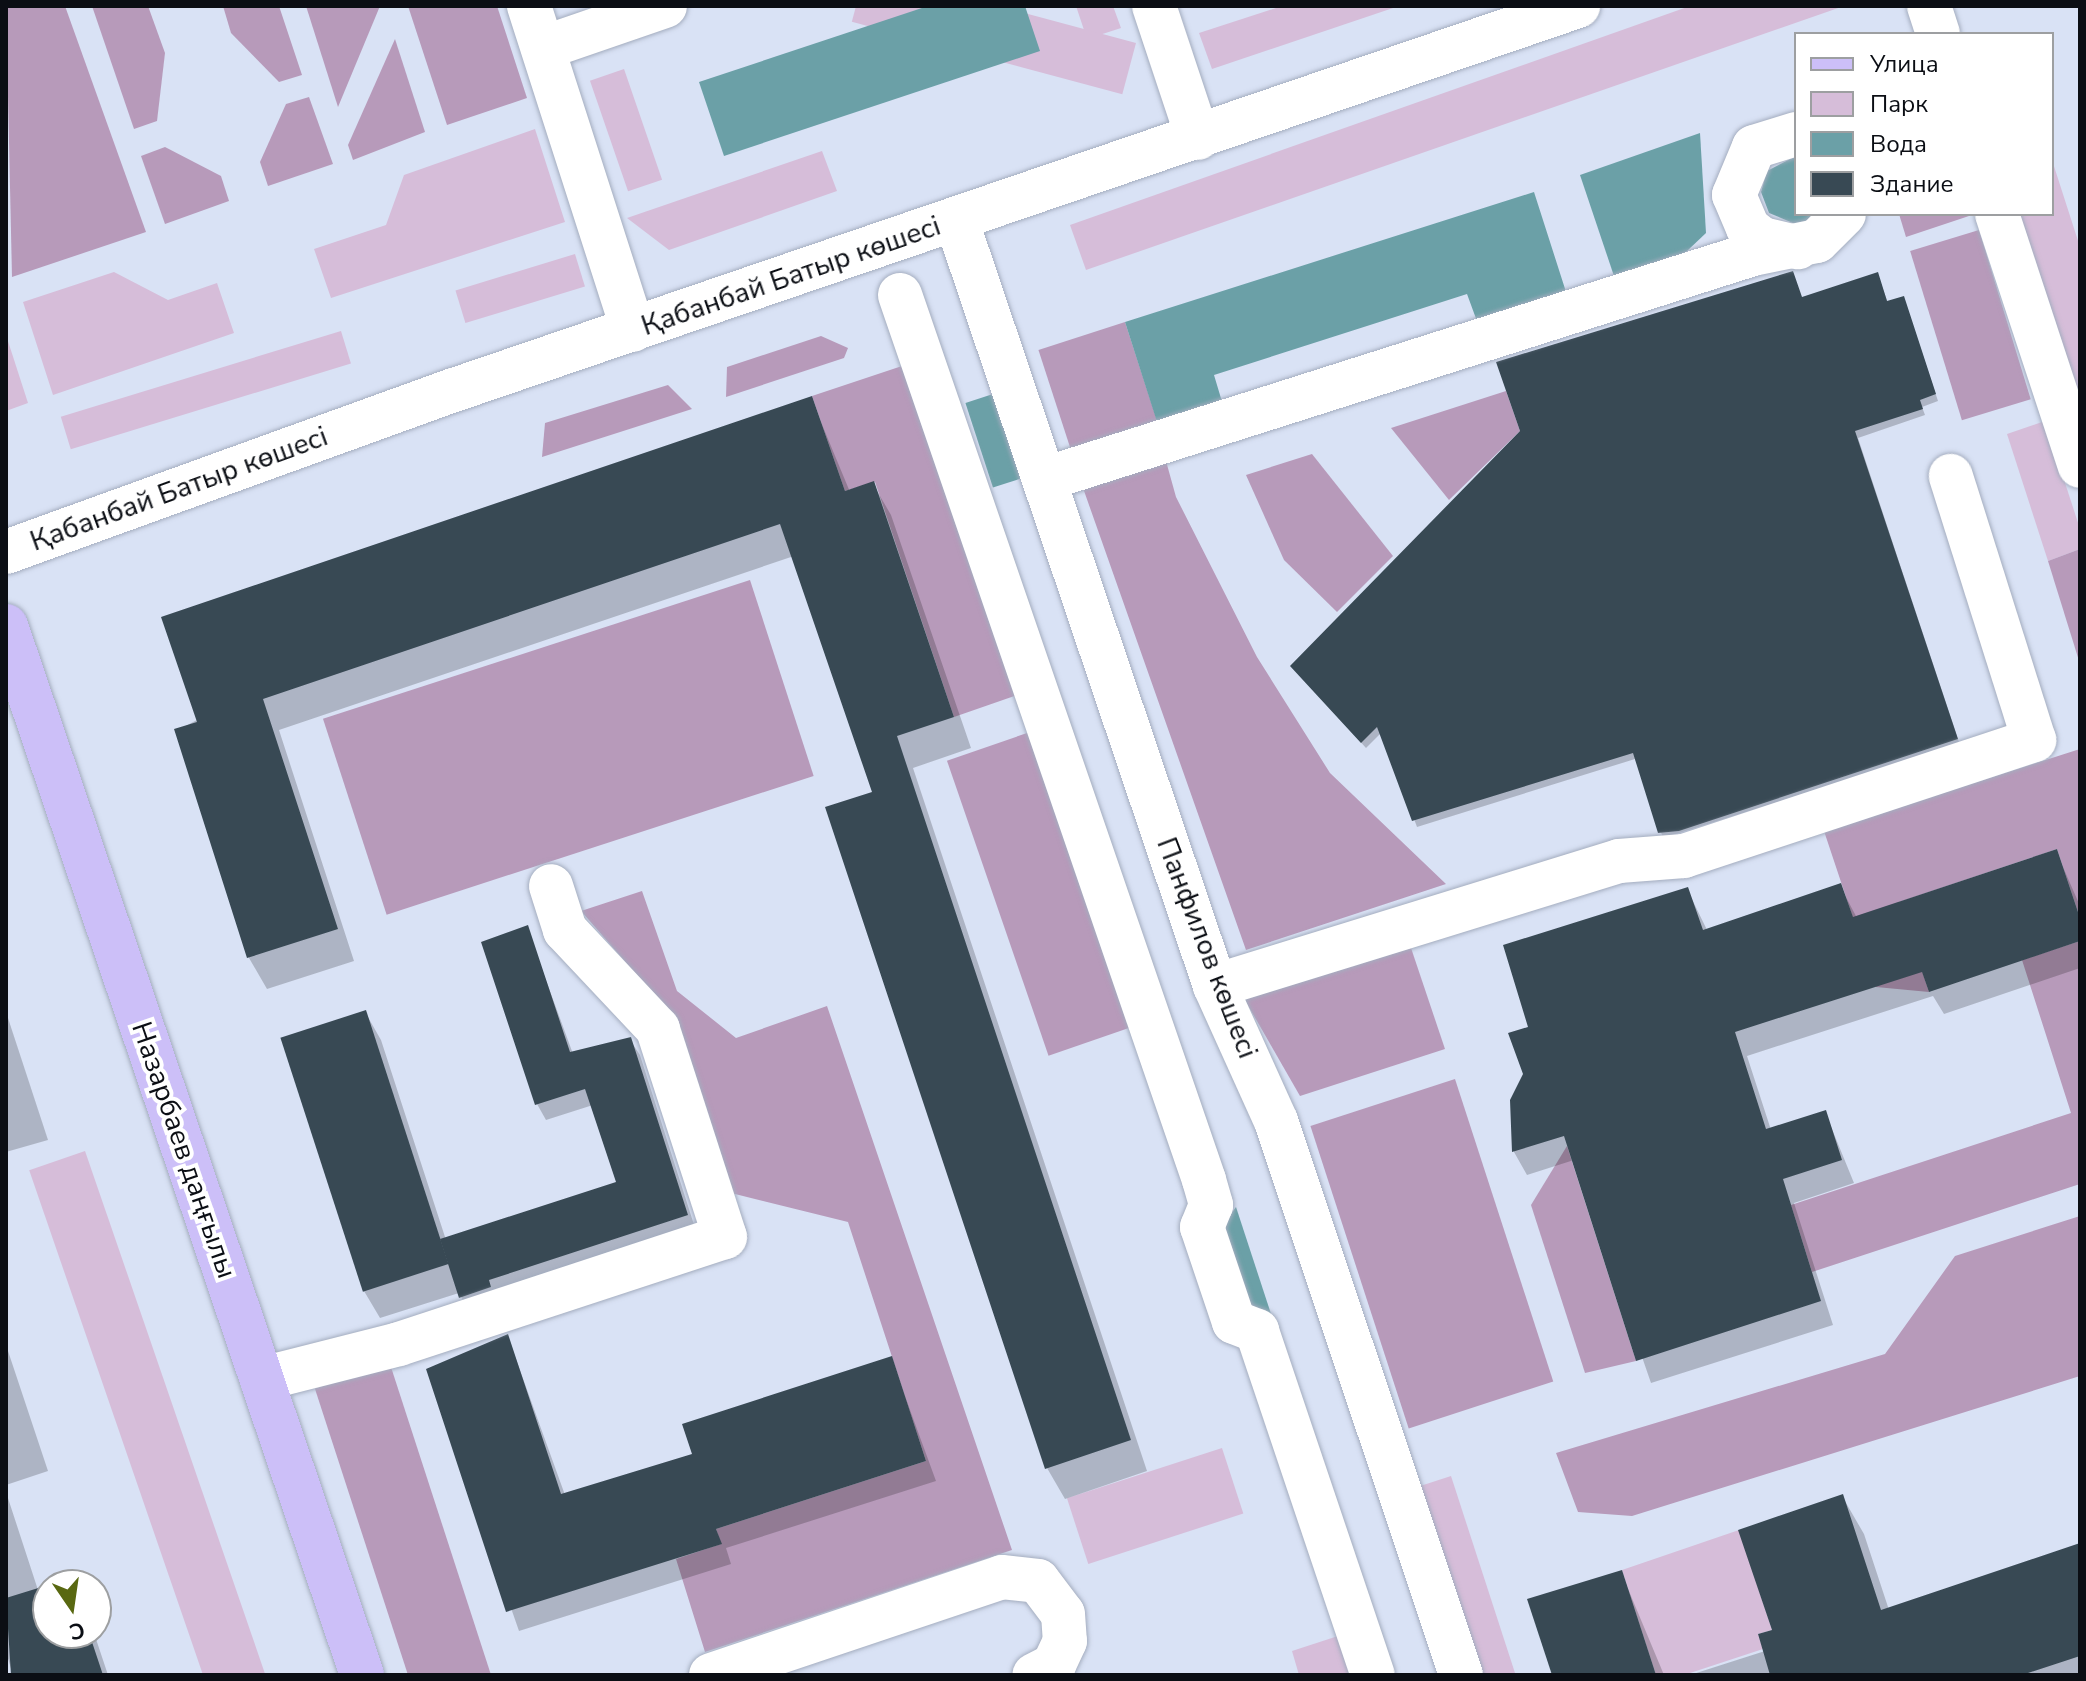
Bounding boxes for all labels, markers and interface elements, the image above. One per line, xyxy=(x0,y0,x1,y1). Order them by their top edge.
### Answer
legend xyxy=(1794,32,2054,216)
text: Улица xyxy=(1870,48,1939,80)
text: Парк xyxy=(1870,88,1928,120)
text: Вода xyxy=(1870,128,1927,160)
text: Здание xyxy=(1870,168,1954,200)
street label: Қабанбай Батыр көшесі xyxy=(637,209,945,343)
street label: Қабанбай Батыр көшесі xyxy=(26,419,332,559)
street label: Панфилов көшесі xyxy=(1149,833,1265,1063)
street label: Назарбаев даңғылы xyxy=(124,1017,244,1283)
north arrow xyxy=(32,1569,112,1649)
text: С xyxy=(66,1614,88,1647)

